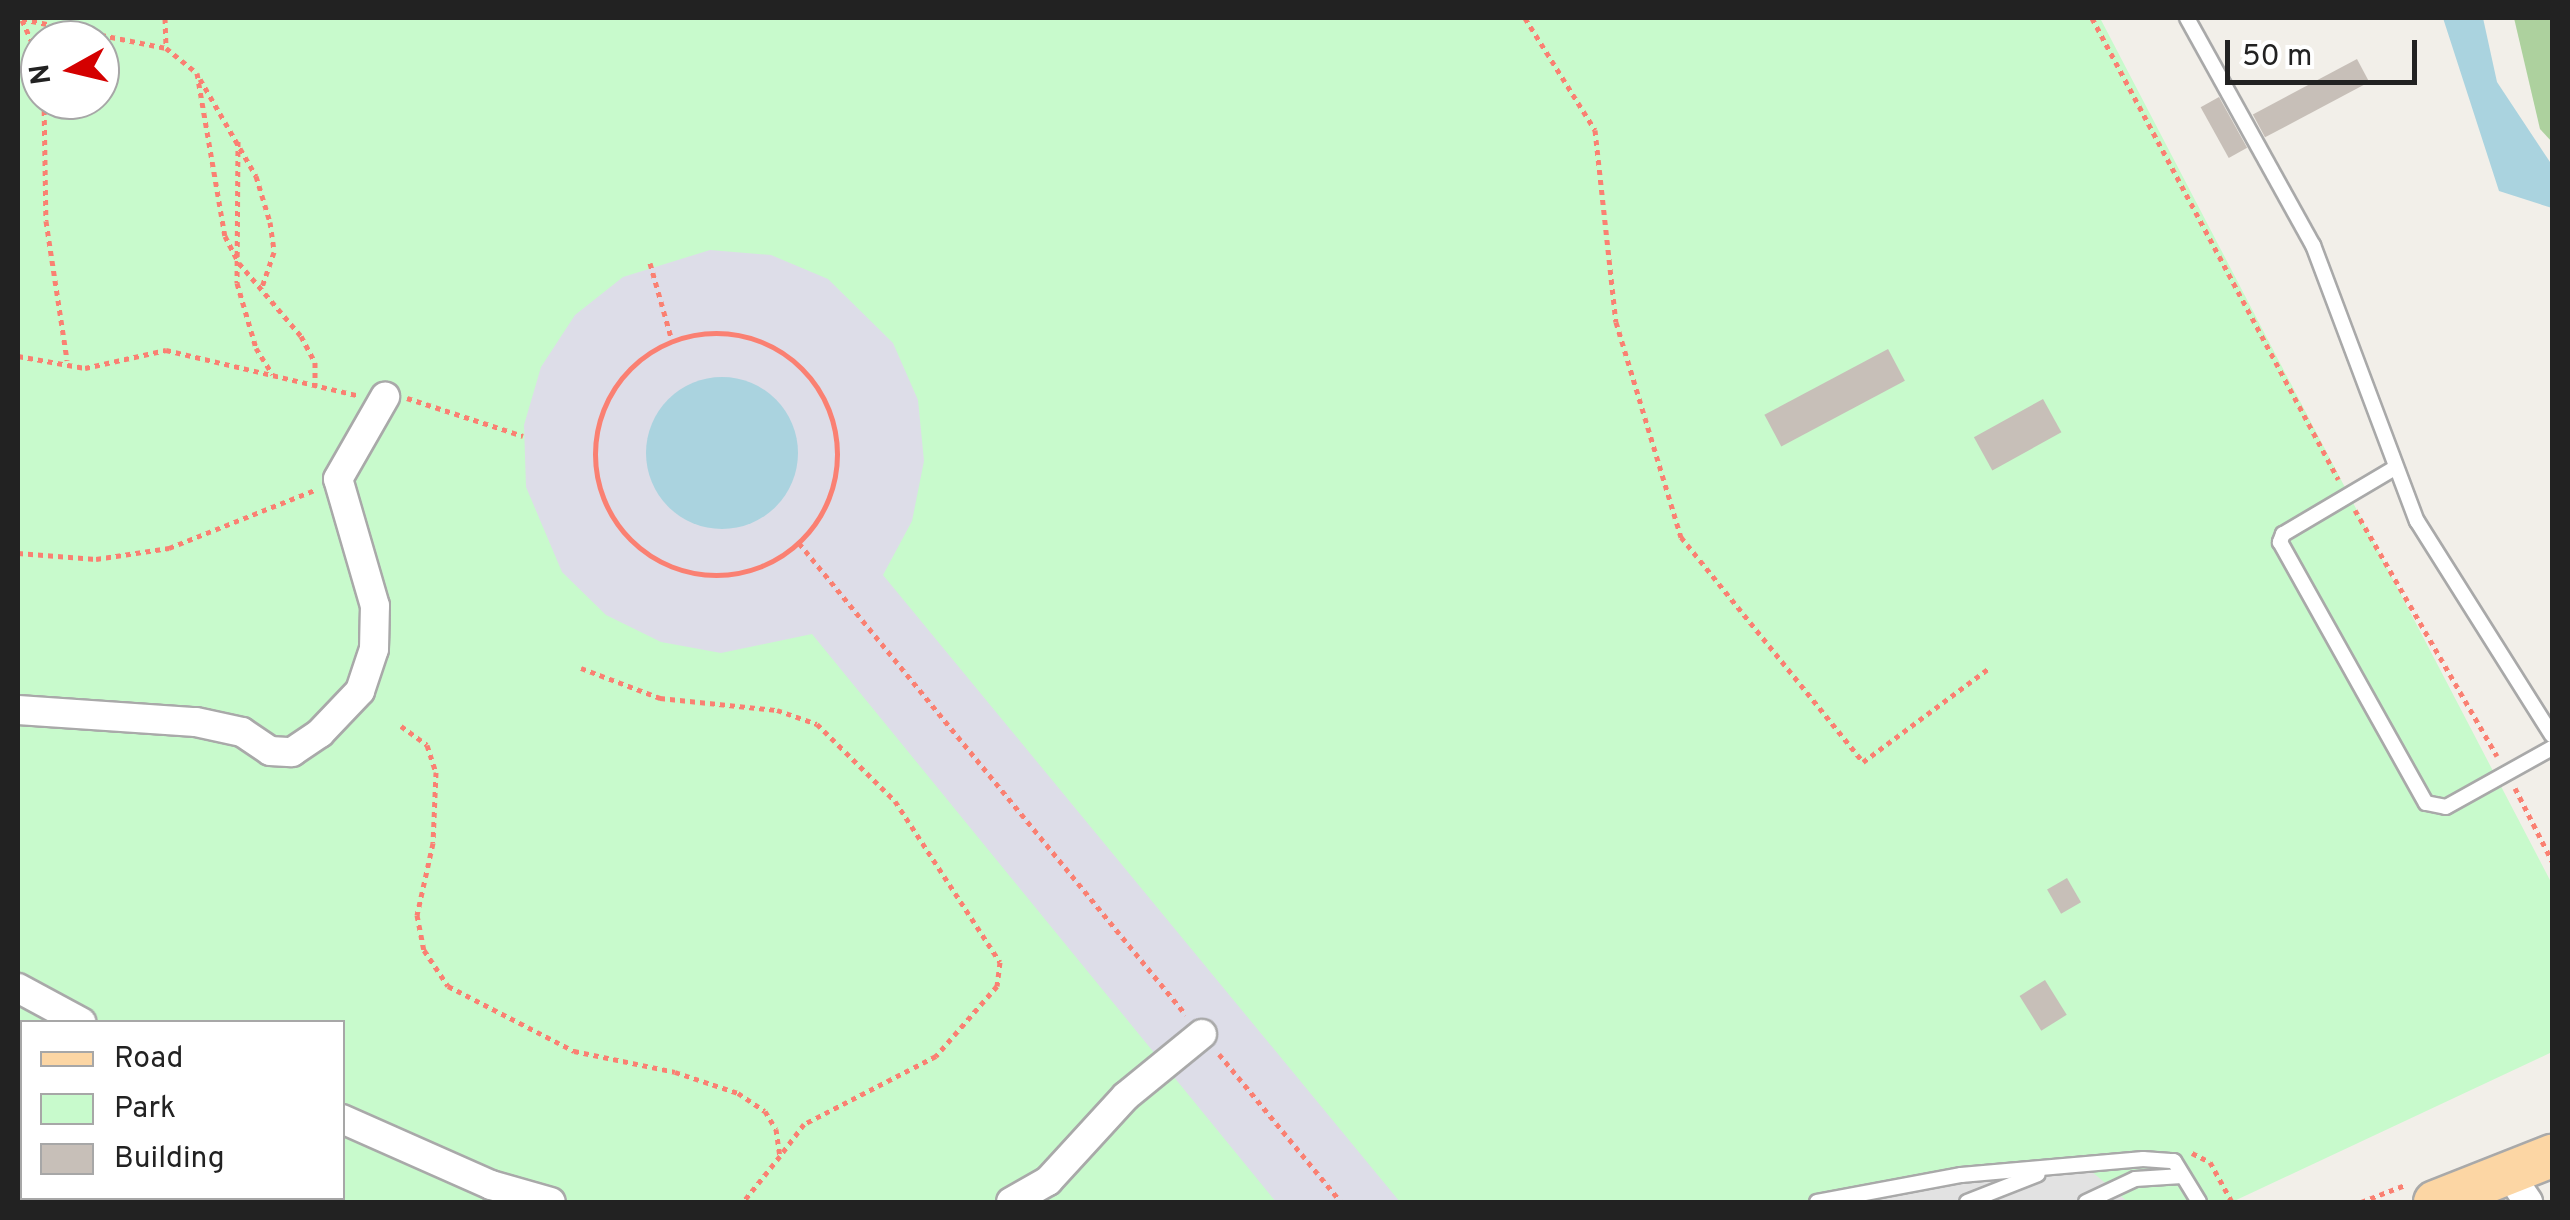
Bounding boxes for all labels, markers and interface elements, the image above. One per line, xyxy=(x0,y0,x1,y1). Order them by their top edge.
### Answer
north arrow xyxy=(20,20,120,120)
scale bar xyxy=(2230,20,2422,82)
text: 50 m xyxy=(2242,39,2312,76)
text: N xyxy=(23,61,61,86)
legend xyxy=(20,1020,345,1200)
text: Road xyxy=(114,1041,183,1078)
text: Park xyxy=(114,1091,176,1128)
text: Building xyxy=(114,1141,225,1178)

